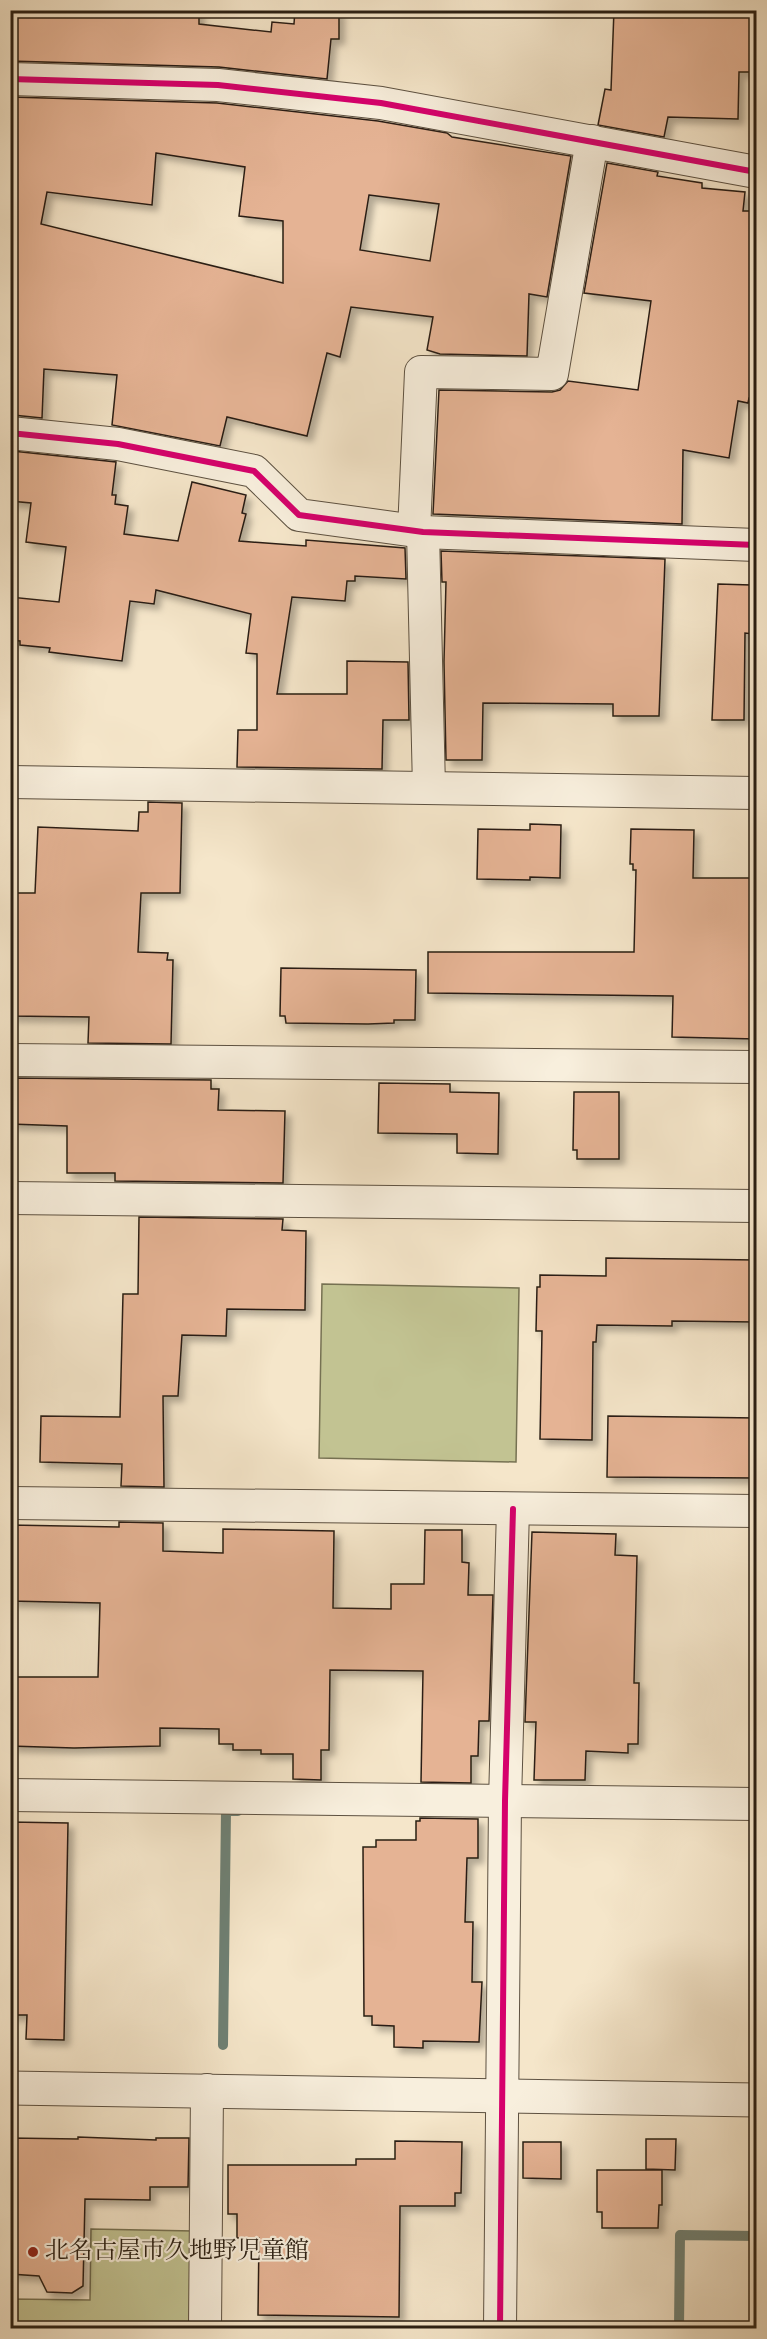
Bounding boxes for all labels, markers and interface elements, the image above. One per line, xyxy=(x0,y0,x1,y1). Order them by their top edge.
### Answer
place label: 北名古屋市久地野児童館 xyxy=(45,2235,309,2269)
marker: 北名古屋市久地野児童館 xyxy=(26,2245,40,2259)

